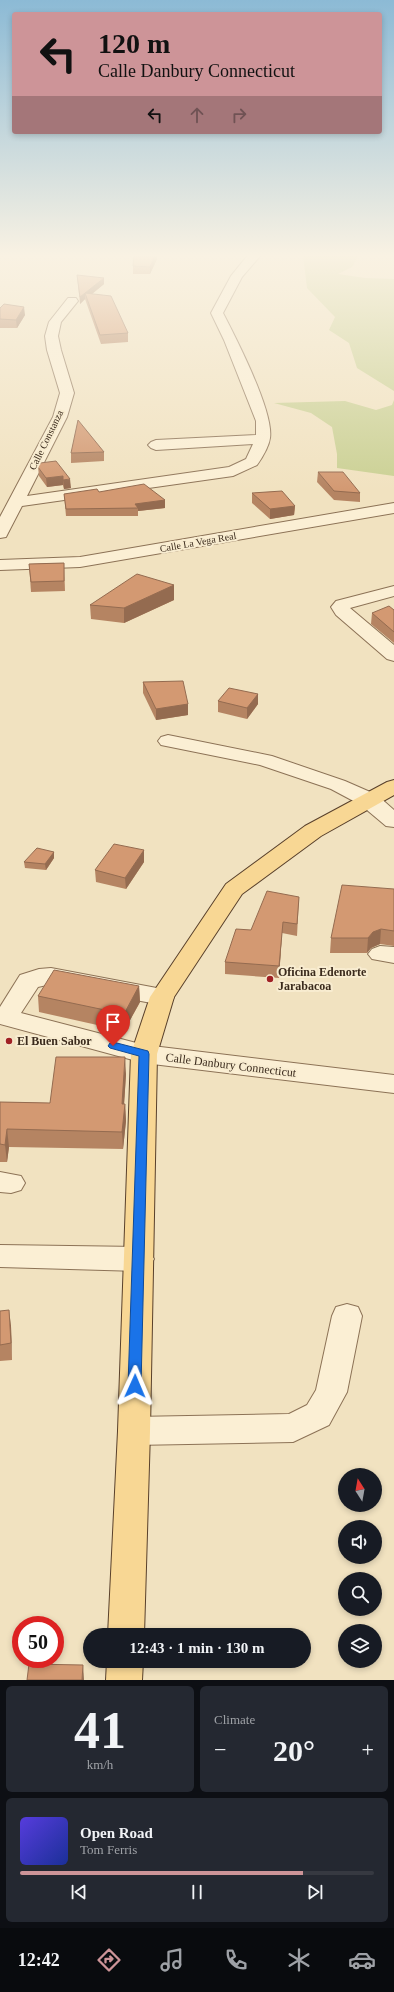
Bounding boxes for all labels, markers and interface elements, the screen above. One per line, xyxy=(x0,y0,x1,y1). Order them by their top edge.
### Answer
icon: left xyxy=(32,28,84,80)
text: 120 m xyxy=(98,28,170,59)
text: Calle Danbury Connecticut xyxy=(98,61,295,81)
icon: left xyxy=(144,104,166,126)
icon: ahead xyxy=(186,104,208,126)
icon: right xyxy=(228,104,250,126)
street label: Calle Constanza xyxy=(27,408,65,472)
street label: Calle La Vega Real xyxy=(159,530,237,554)
place label: Oficina Edenorte Jarabacoa xyxy=(278,965,367,993)
marker: Oficina Edenorte Jarabacoa xyxy=(265,974,275,984)
pin xyxy=(96,1005,130,1046)
icon: arrive xyxy=(102,1011,124,1033)
place label: El Buen Sabor xyxy=(17,1034,92,1048)
marker: El Buen Sabor xyxy=(4,1036,14,1046)
street label: Calle Danbury Connecticut xyxy=(165,1050,298,1080)
position arrow xyxy=(114,1365,156,1407)
north arrow xyxy=(338,1468,382,1512)
map controls xyxy=(338,1468,382,1668)
button: sound xyxy=(338,1520,382,1564)
button: search xyxy=(338,1572,382,1616)
speed limit sign: 50 xyxy=(12,1616,64,1668)
button: layers xyxy=(338,1624,382,1668)
text: 12:43 · 1 min · 130 m xyxy=(130,1640,265,1656)
text: 41 xyxy=(74,1702,126,1759)
text: Climate xyxy=(214,1712,255,1727)
text: 20° xyxy=(273,1734,315,1767)
text: − xyxy=(214,1737,226,1762)
text: + xyxy=(362,1737,374,1762)
text: km/h xyxy=(87,1757,113,1772)
text: Open Road xyxy=(80,1825,153,1841)
text: Tom Ferris xyxy=(80,1842,137,1857)
icon: previous xyxy=(68,1881,90,1903)
icon: pause xyxy=(186,1881,208,1903)
icon: next xyxy=(304,1881,326,1903)
icon: directions xyxy=(95,1946,123,1974)
icon: music xyxy=(158,1946,186,1974)
icon: phone xyxy=(222,1946,250,1974)
icon: climate xyxy=(285,1946,313,1974)
icon: car xyxy=(348,1946,376,1974)
text: 12:42 xyxy=(18,1950,60,1970)

